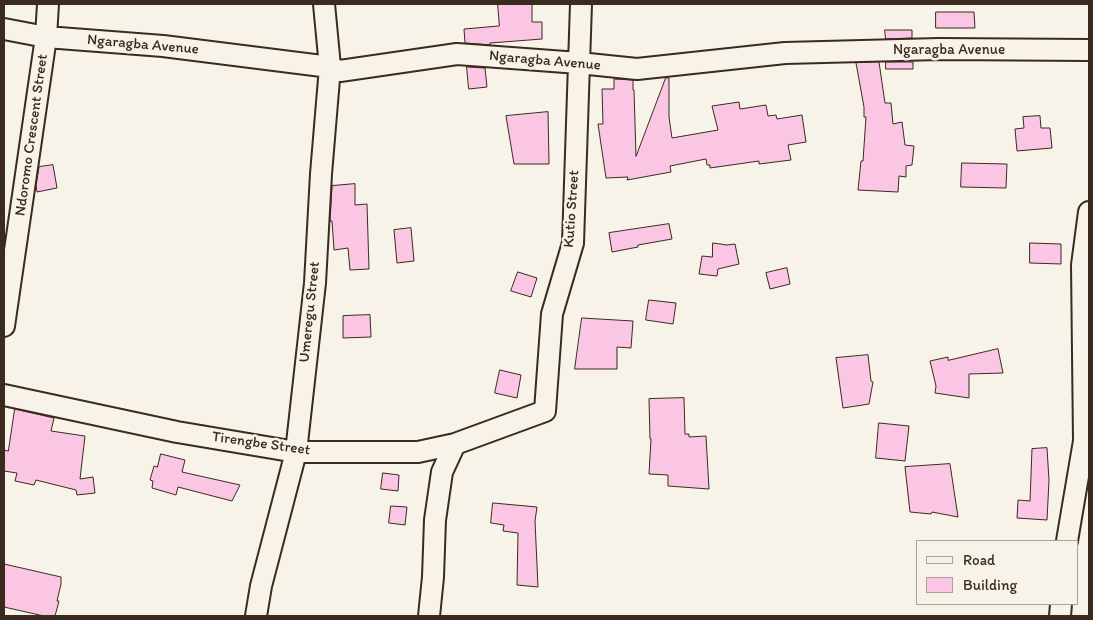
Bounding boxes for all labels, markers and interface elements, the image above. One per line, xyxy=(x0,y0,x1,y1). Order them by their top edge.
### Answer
street label: Ngaragba Avenue xyxy=(86,31,200,59)
street label: Ngaragba Avenue xyxy=(893,41,1005,59)
street label: Ngaragba Avenue xyxy=(488,47,602,75)
street label: Ndoromo Crescent Street xyxy=(12,53,52,217)
street label: Kutio Street xyxy=(560,170,584,248)
street label: Umeregu Street xyxy=(296,261,324,363)
street label: Tirengbe Street xyxy=(211,428,311,460)
legend xyxy=(916,540,1078,605)
text: Road xyxy=(963,551,995,569)
text: Building xyxy=(963,576,1017,594)

